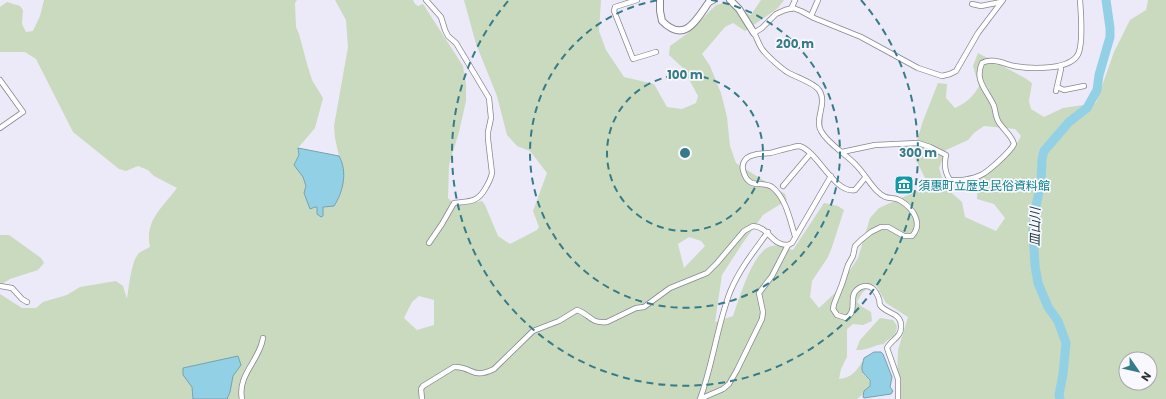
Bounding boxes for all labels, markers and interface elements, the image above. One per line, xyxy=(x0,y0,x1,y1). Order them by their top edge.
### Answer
text: 200 m xyxy=(776,35,814,52)
text: 100 m xyxy=(667,66,703,83)
text: 300 m xyxy=(899,144,937,161)
centre of rings xyxy=(678,146,692,160)
museum icon: 須惠町立歴史民俗資料館 xyxy=(893,174,915,196)
place label: 須惠町立歴史民俗資料館 xyxy=(918,177,1050,194)
water label: 皿山川 xyxy=(1025,205,1045,247)
north arrow xyxy=(1118,351,1158,391)
text: N xyxy=(1137,369,1155,384)

